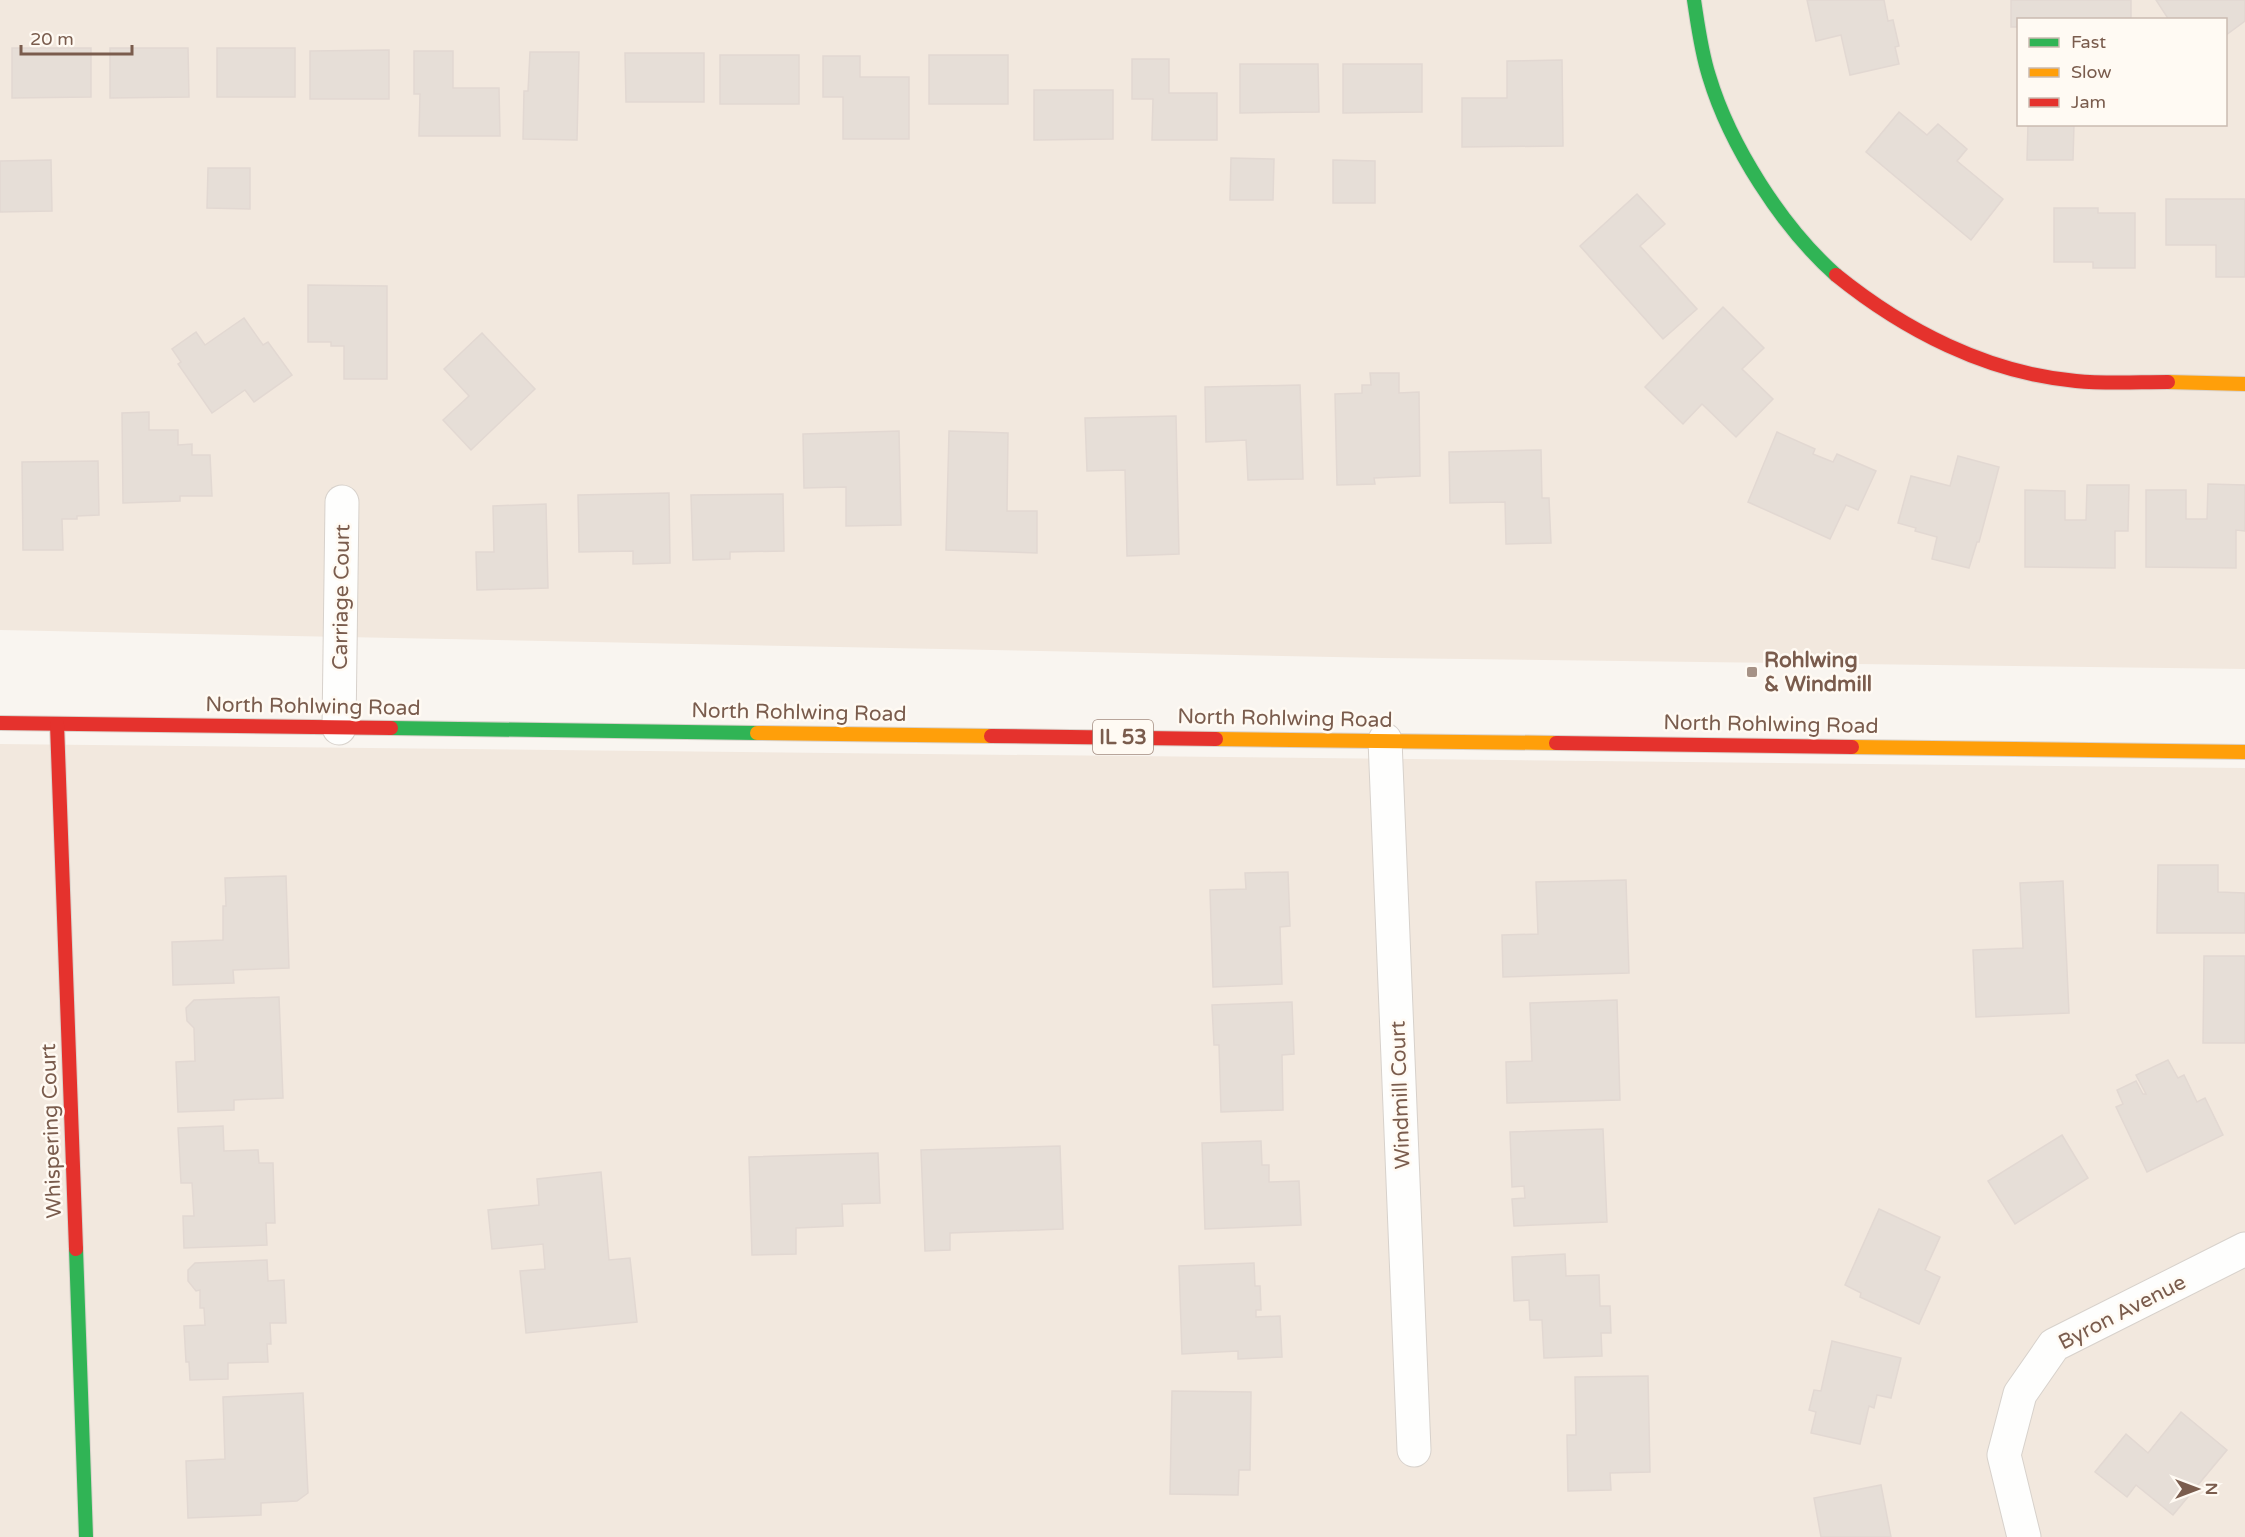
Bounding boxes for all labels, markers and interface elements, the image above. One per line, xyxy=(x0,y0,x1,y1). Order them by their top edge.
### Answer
scale bar xyxy=(21,18,132,56)
legend xyxy=(2017,18,2227,126)
text: 20 m xyxy=(30,28,74,50)
text: Fast xyxy=(2071,31,2106,53)
text: Slow xyxy=(2071,61,2112,83)
text: Jam xyxy=(2071,91,2106,113)
street label: Carriage Court xyxy=(328,524,355,670)
place label: Rohlwing & Windmill xyxy=(1764,648,1872,697)
marker: Rohlwing & Windmill xyxy=(1745,665,1759,679)
street label: North Rohlwing Road xyxy=(205,692,421,721)
street label: North Rohlwing Road xyxy=(691,698,907,727)
street label: North Rohlwing Road xyxy=(1177,704,1393,733)
street label: North Rohlwing Road xyxy=(1663,710,1879,739)
road number: IL 53 xyxy=(1093,720,1153,754)
street label: Windmill Court xyxy=(1385,1020,1416,1170)
street label: Whispering Court xyxy=(36,1043,67,1219)
street label: Byron Avenue xyxy=(2054,1270,2190,1355)
north arrow xyxy=(2167,1459,2227,1519)
text: N xyxy=(2201,1483,2221,1495)

